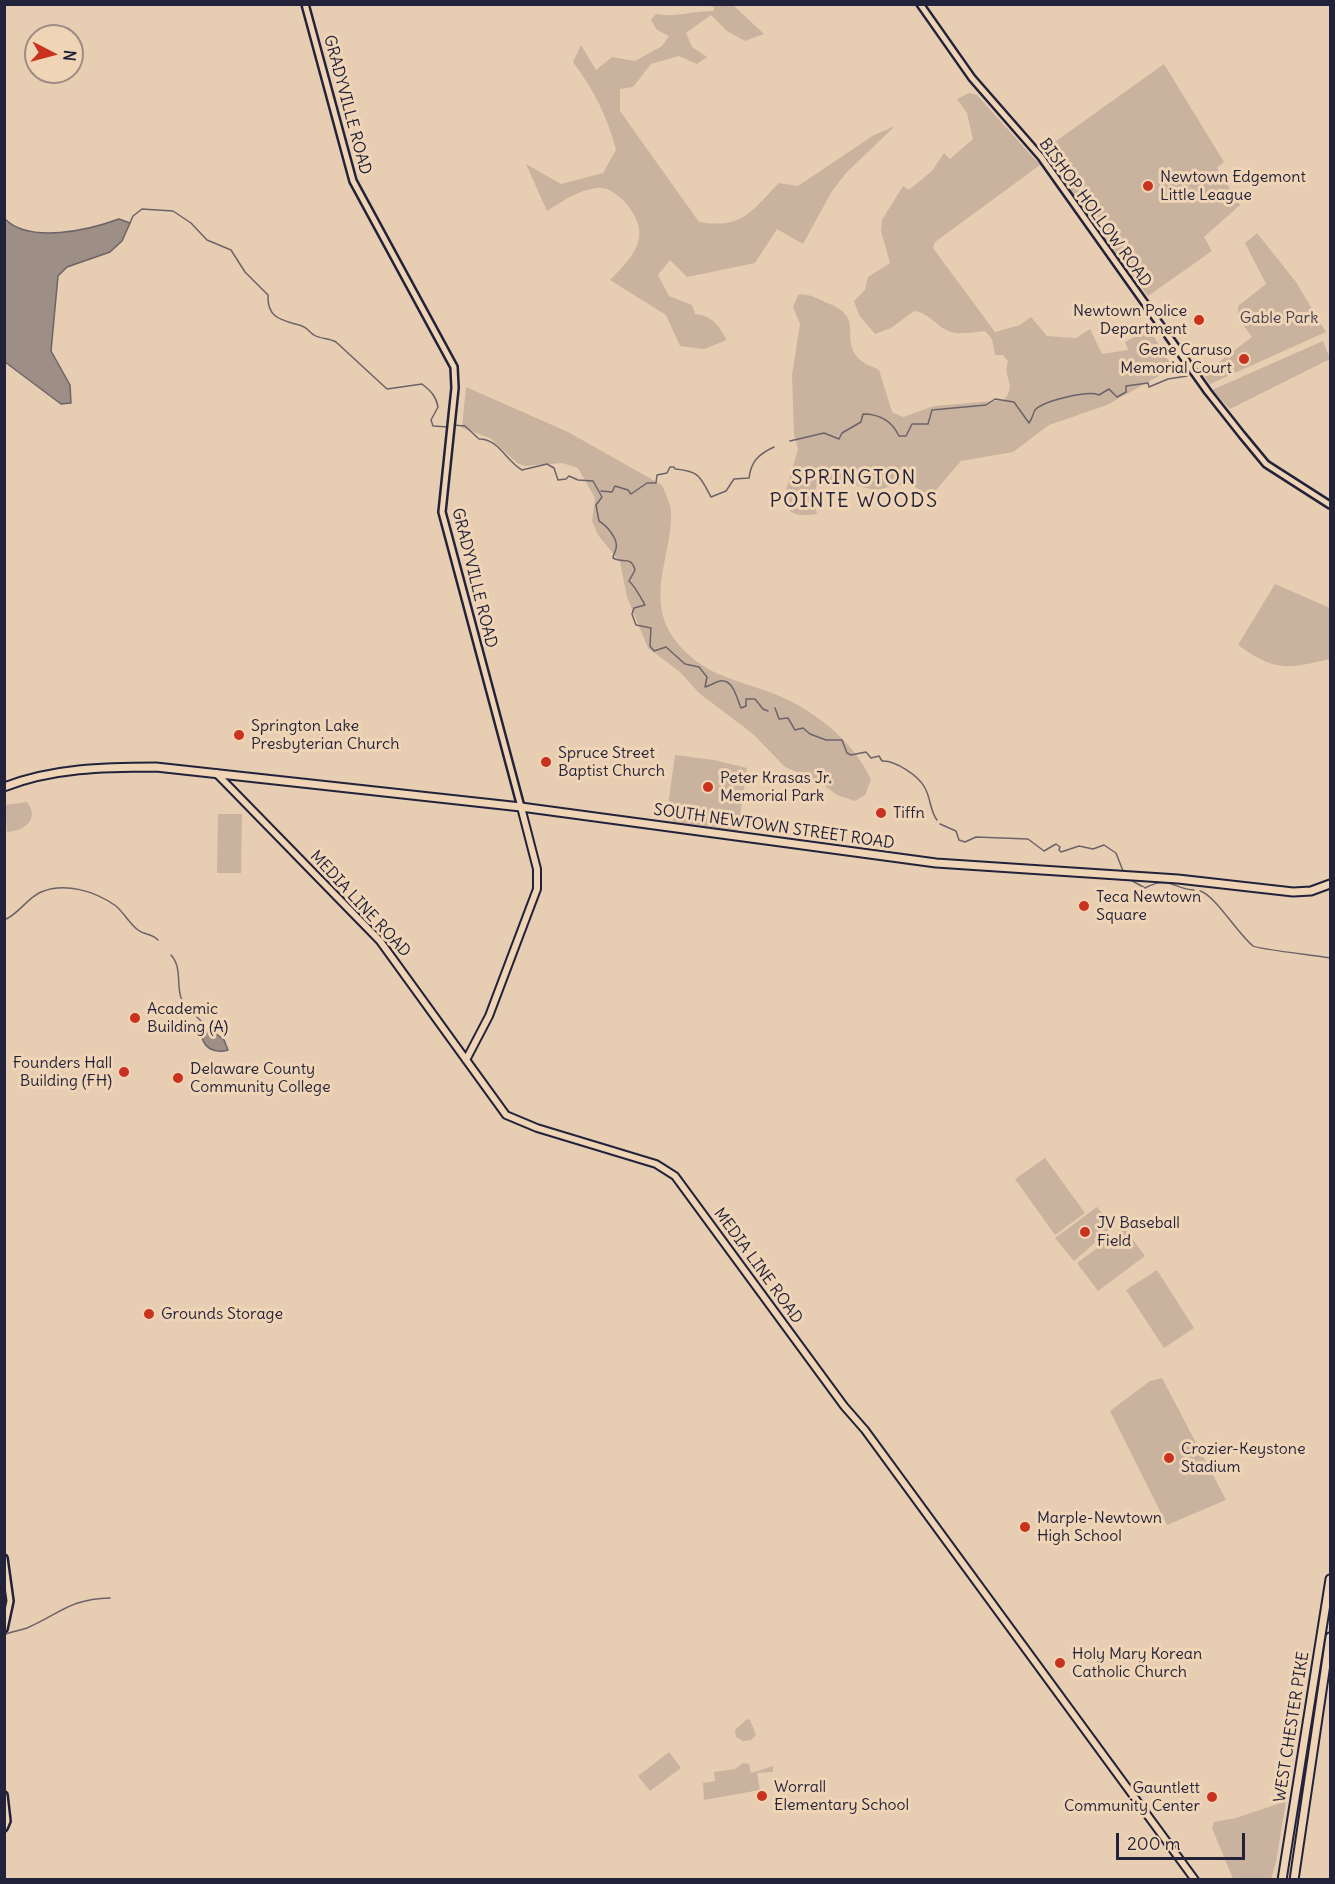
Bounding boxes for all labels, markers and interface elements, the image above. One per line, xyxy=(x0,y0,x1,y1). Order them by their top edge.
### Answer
north arrow xyxy=(24,24,84,84)
street label: GRADYVILLE ROAD xyxy=(319,33,375,177)
text: N xyxy=(59,49,80,62)
street label: BISHOP HOLLOW ROAD xyxy=(1035,135,1155,291)
place label: Newtown Edgemont Little League xyxy=(1160,167,1306,205)
marker: Newtown Edgemont Little League xyxy=(1141,179,1155,193)
place label: Newtown Police Department xyxy=(1073,301,1187,339)
park label: Gable Park xyxy=(1240,308,1318,328)
marker: Newtown Police Department xyxy=(1192,313,1206,327)
place label: Gene Caruso Memorial Court xyxy=(1120,340,1232,378)
marker: Gene Caruso Memorial Court xyxy=(1237,352,1251,366)
district label: SPRINGTON POINTE WOODS xyxy=(769,466,939,513)
street label: GRADYVILLE ROAD xyxy=(447,506,501,650)
place label: Springton Lake Presbyterian Church xyxy=(251,716,399,754)
marker: Springton Lake Presbyterian Church xyxy=(232,728,246,742)
place label: Spruce Street Baptist Church xyxy=(558,743,665,781)
marker: Spruce Street Baptist Church xyxy=(539,755,553,769)
place label: Peter Krasas Jr. Memorial Park xyxy=(720,768,832,806)
marker: Peter Krasas Jr. Memorial Park xyxy=(701,780,715,794)
street label: SOUTH NEWTOWN STREET ROAD xyxy=(652,801,896,853)
place label: Tiffn xyxy=(893,803,925,823)
marker: Tiffn xyxy=(874,806,888,820)
street label: MEDIA LINE ROAD xyxy=(306,847,414,961)
place label: Teca Newtown Square xyxy=(1096,887,1201,925)
marker: Teca Newtown Square xyxy=(1077,899,1091,913)
place label: Academic Building (A) xyxy=(147,999,228,1037)
marker: Academic Building (A) xyxy=(128,1011,142,1025)
place label: Founders Hall Building (FH) xyxy=(13,1053,112,1091)
place label: Delaware County Community College xyxy=(190,1059,331,1097)
marker: Founders Hall Building (FH) xyxy=(117,1065,131,1079)
marker: Delaware County Community College xyxy=(171,1071,185,1085)
street label: MEDIA LINE ROAD xyxy=(710,1204,806,1328)
place label: JV Baseball Field xyxy=(1097,1213,1180,1251)
marker: JV Baseball Field xyxy=(1078,1225,1092,1239)
place label: Grounds Storage xyxy=(161,1304,283,1324)
marker: Grounds Storage xyxy=(142,1307,156,1321)
place label: Crozier-Keystone Stadium xyxy=(1181,1439,1306,1477)
marker: Crozier-Keystone Stadium xyxy=(1162,1451,1176,1465)
place label: Marple-Newtown High School xyxy=(1037,1508,1162,1546)
marker: Marple-Newtown High School xyxy=(1018,1520,1032,1534)
place label: Holy Mary Korean Catholic Church xyxy=(1072,1644,1202,1682)
street label: WEST CHESTER PIKE xyxy=(1271,1650,1313,1804)
marker: Holy Mary Korean Catholic Church xyxy=(1053,1656,1067,1670)
place label: Worrall Elementary School xyxy=(774,1777,909,1815)
place label: Gauntlett Community Center xyxy=(1064,1778,1200,1816)
marker: Worrall Elementary School xyxy=(755,1789,769,1803)
marker: Gauntlett Community Center xyxy=(1205,1790,1219,1804)
scale bar xyxy=(1119,1821,1248,1859)
text: 200 m xyxy=(1127,1832,1181,1855)

